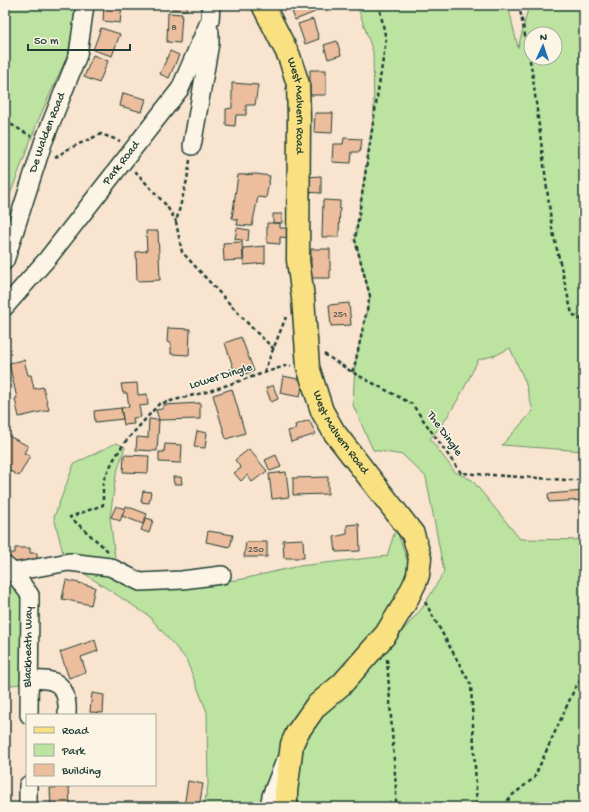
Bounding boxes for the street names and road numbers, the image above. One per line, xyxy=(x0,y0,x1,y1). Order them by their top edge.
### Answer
street label: West Malvern Road xyxy=(283,56,306,155)
street label: De Walden Road xyxy=(26,90,70,176)
street label: Park Road xyxy=(100,138,144,189)
street label: Lower Dingle xyxy=(188,361,255,393)
street label: West Malvern Road xyxy=(309,389,372,478)
street label: The Dingle xyxy=(422,408,465,460)
street label: Blackheath Way xyxy=(21,606,37,689)

